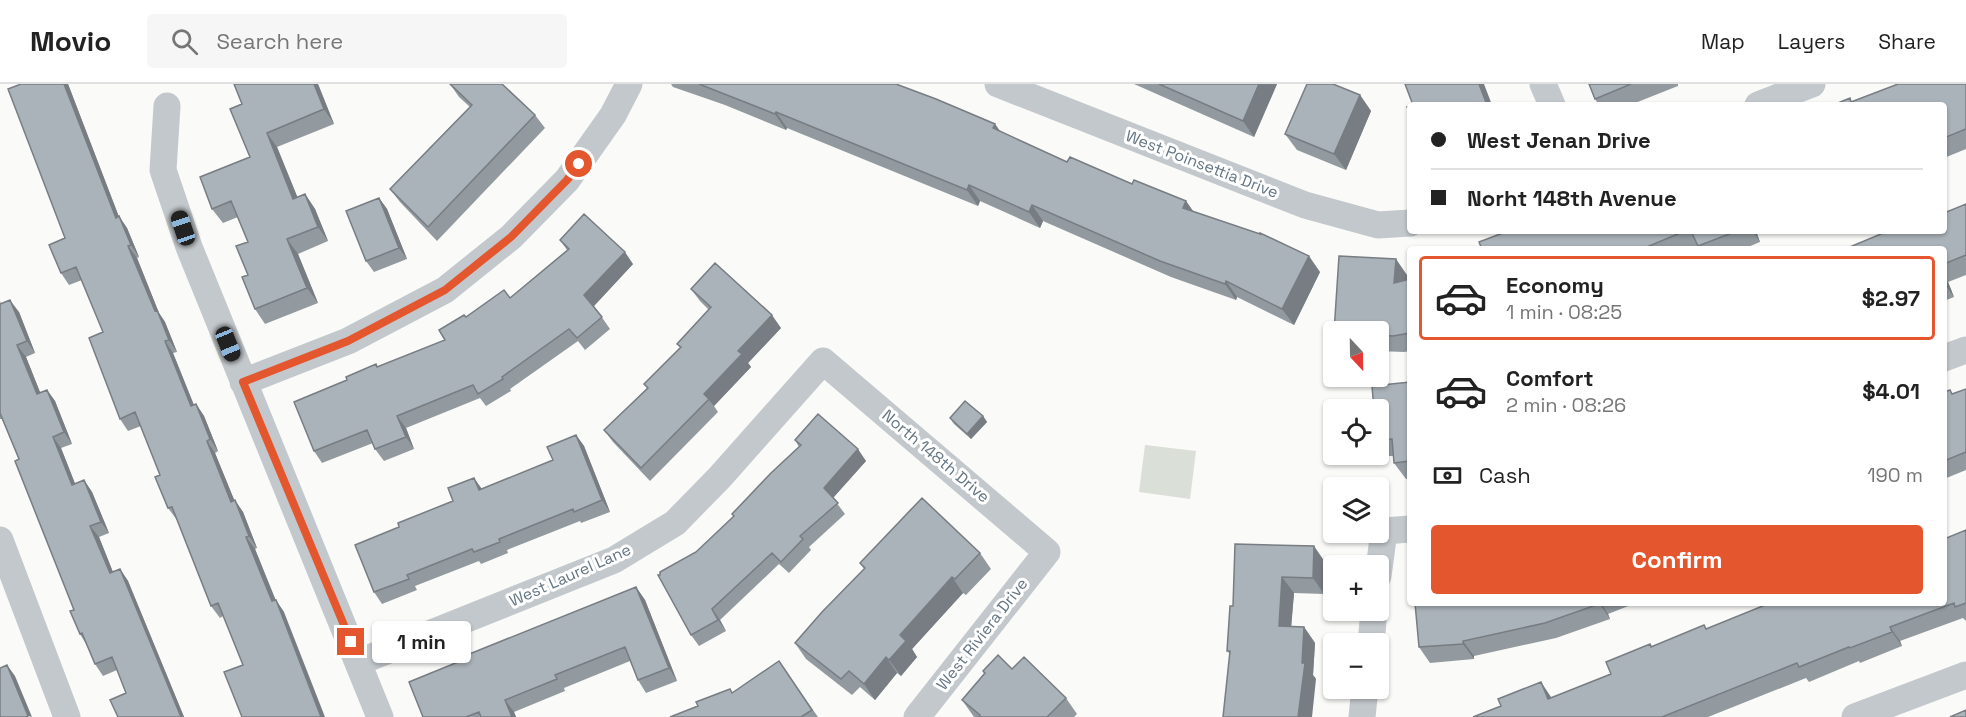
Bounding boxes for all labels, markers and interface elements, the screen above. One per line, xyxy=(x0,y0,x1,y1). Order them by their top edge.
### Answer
search box xyxy=(147,14,567,68)
text: Movio xyxy=(30,23,111,59)
icon: search xyxy=(168,25,201,58)
text: Search here xyxy=(216,27,343,55)
text: Map xyxy=(1701,28,1745,55)
text: Layers xyxy=(1778,28,1845,55)
text: Share xyxy=(1878,28,1936,55)
street label: West Poinsettia Drive xyxy=(1123,125,1281,203)
text: West Jenan Drive xyxy=(1467,126,1651,154)
route start xyxy=(565,150,592,177)
text: Norht 148th Avenue xyxy=(1467,184,1677,212)
car xyxy=(169,208,197,248)
icon: car xyxy=(1434,271,1488,325)
text: Economy xyxy=(1506,271,1604,299)
text: $2.97 xyxy=(1862,284,1920,312)
text: 1 min · 08:25 xyxy=(1506,299,1622,325)
north arrow xyxy=(1323,321,1389,387)
map controls xyxy=(1323,321,1389,699)
car xyxy=(213,324,243,364)
icon: car xyxy=(1434,364,1488,418)
text: Comfort xyxy=(1506,364,1594,392)
text: $4.01 xyxy=(1862,377,1920,405)
text: 2 min · 08:26 xyxy=(1506,392,1626,418)
button: locate xyxy=(1323,399,1389,465)
street label: North 148th Drive xyxy=(878,405,994,507)
icon: cash xyxy=(1431,459,1464,492)
text: Cash xyxy=(1479,461,1531,489)
text: 190 m xyxy=(1867,462,1923,488)
button: layers xyxy=(1323,477,1389,543)
button: Confirm xyxy=(1431,525,1923,594)
street label: West Laurel Lane xyxy=(506,539,634,611)
button: + xyxy=(1323,555,1389,621)
street label: West Riviera Drive xyxy=(932,574,1032,694)
callout: 1 min xyxy=(372,621,471,663)
route end xyxy=(337,628,364,655)
text: 1 min xyxy=(397,629,446,655)
button: − xyxy=(1323,633,1389,699)

